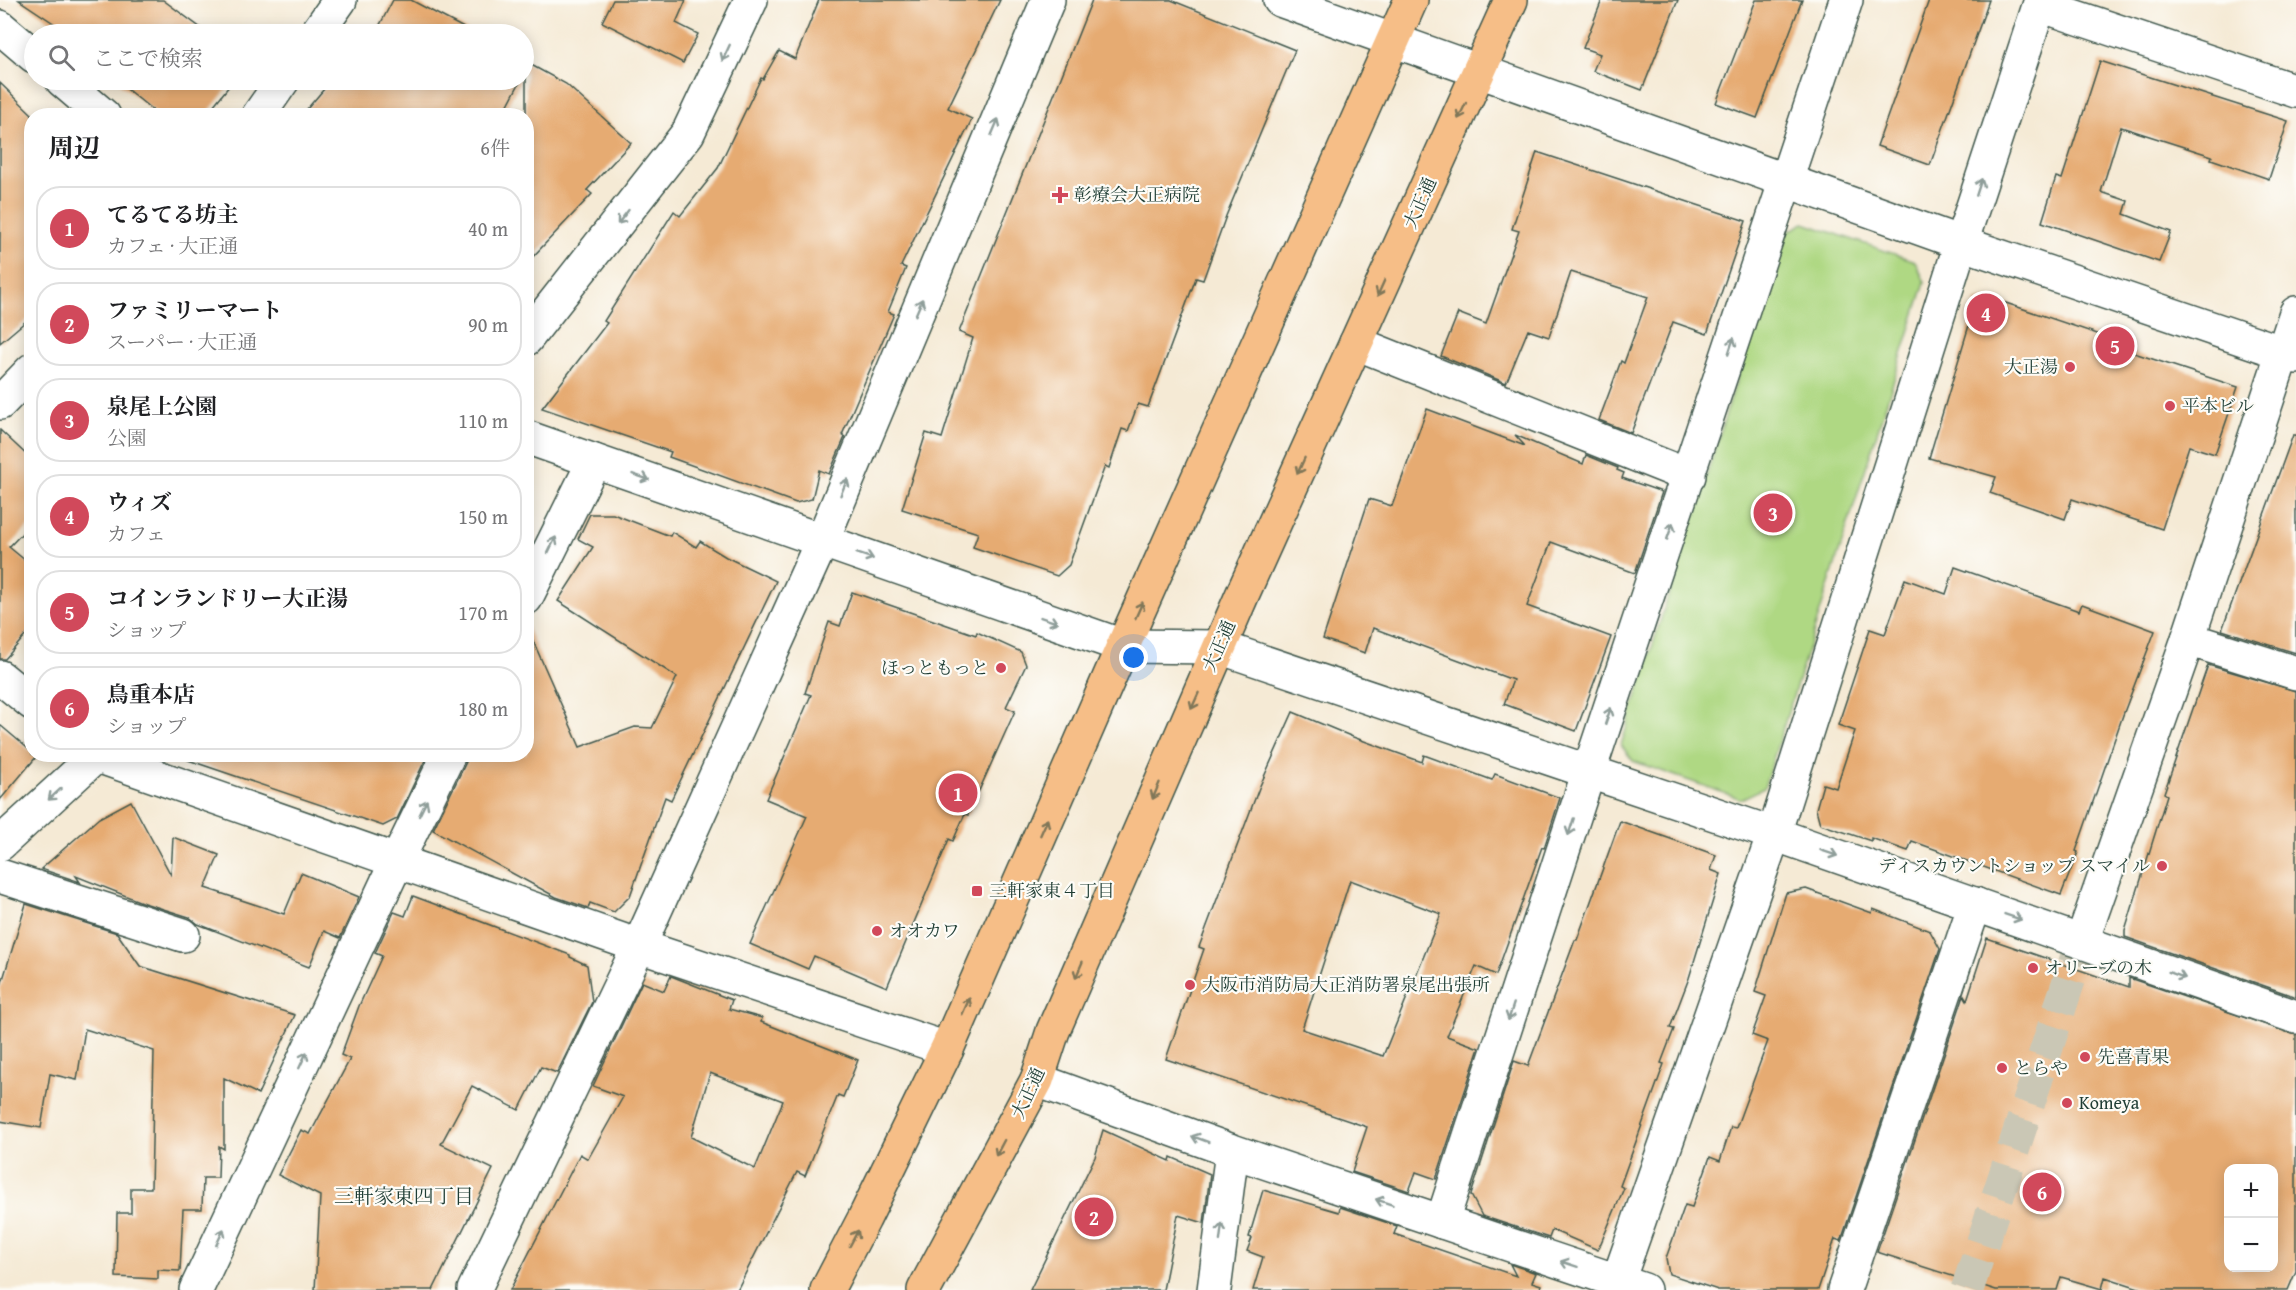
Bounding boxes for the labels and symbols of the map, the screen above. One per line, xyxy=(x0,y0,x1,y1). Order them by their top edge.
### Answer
one-way arrow xyxy=(720,43,732,61)
one-way arrow xyxy=(1455,101,1467,119)
one-way arrow xyxy=(990,118,1001,137)
street label: 大正通 xyxy=(1396,173,1443,233)
one-way arrow xyxy=(1975,178,1986,197)
place label: 彰療会大正病院 xyxy=(1074,181,1200,208)
marker: 彰療会大正病院 xyxy=(1051,186,1069,204)
one-way arrow xyxy=(616,208,629,224)
one-way arrow xyxy=(1375,279,1386,297)
pin: 4 xyxy=(1966,290,2006,336)
one-way arrow xyxy=(914,298,925,317)
pin: 5 xyxy=(2096,324,2134,368)
one-way arrow xyxy=(1726,337,1737,356)
place label: 大正湯 xyxy=(2004,353,2058,380)
marker: 大正湯 xyxy=(2063,360,2077,374)
place label: 平本ビル xyxy=(2182,392,2254,419)
marker: 平本ビル xyxy=(2163,399,2177,413)
one-way arrow xyxy=(1294,457,1305,475)
one-way arrow xyxy=(631,473,650,484)
one-way arrow xyxy=(839,478,850,497)
pin: 3 xyxy=(1754,490,1792,536)
one-way arrow xyxy=(1665,522,1676,541)
one-way arrow xyxy=(547,537,559,555)
one-way arrow xyxy=(855,551,874,562)
one-way arrow xyxy=(1134,601,1145,620)
one-way arrow xyxy=(1039,615,1058,626)
street label: 大正通 xyxy=(1195,616,1242,676)
your location xyxy=(1119,643,1148,672)
place label: ほっともっと xyxy=(881,654,989,681)
marker: ほっともっと xyxy=(994,661,1008,675)
one-way arrow xyxy=(1189,692,1200,710)
one-way arrow xyxy=(1603,707,1614,725)
pin: 1 xyxy=(938,770,978,816)
one-way arrow xyxy=(1150,781,1161,800)
one-way arrow xyxy=(47,787,62,801)
one-way arrow xyxy=(417,800,429,818)
one-way arrow xyxy=(1565,817,1576,836)
one-way arrow xyxy=(1039,818,1050,837)
one-way arrow xyxy=(1819,849,1838,860)
place label: ディスカウントショップ スマイル xyxy=(1879,852,2150,879)
marker: ディスカウントショップ スマイル xyxy=(2155,859,2169,873)
place label: 三軒家東４丁目 xyxy=(989,877,1115,904)
marker: 三軒家東４丁目 xyxy=(970,884,984,898)
one-way arrow xyxy=(2003,913,2022,924)
place label: オオカワ xyxy=(889,917,960,944)
marker: オオカワ xyxy=(870,924,884,938)
place label: オリーブの木 xyxy=(2045,954,2152,981)
one-way arrow xyxy=(1073,961,1085,979)
marker: オリーブの木 xyxy=(2026,961,2040,975)
place label: 大阪市消防局大正消防署泉尾出張所 xyxy=(1202,971,1490,998)
one-way arrow xyxy=(2167,971,2185,982)
marker: 大阪市消防局大正消防署泉尾出張所 xyxy=(1183,978,1197,992)
one-way arrow xyxy=(960,997,972,1015)
one-way arrow xyxy=(1504,1002,1515,1021)
place label: 先喜青果 xyxy=(2097,1043,2169,1070)
marker: 先喜青果 xyxy=(2078,1050,2092,1064)
one-way arrow xyxy=(298,1052,310,1070)
place label: とらや xyxy=(2014,1054,2068,1081)
marker: とらや xyxy=(1995,1061,2009,1075)
street label: 大正通 xyxy=(1004,1063,1051,1123)
place label: Komeya xyxy=(2079,1089,2140,1116)
marker: Komeya xyxy=(2060,1096,2074,1110)
one-way arrow xyxy=(1191,1133,1210,1144)
one-way arrow xyxy=(994,1139,1006,1157)
pin: 6 xyxy=(2022,1170,2062,1214)
district label: 三軒家東四丁目 xyxy=(334,1181,474,1210)
pin: 2 xyxy=(1074,1194,1114,1240)
one-way arrow xyxy=(1375,1196,1394,1207)
one-way arrow xyxy=(1216,1223,1227,1242)
one-way arrow xyxy=(215,1229,227,1247)
one-way arrow xyxy=(848,1230,860,1247)
one-way arrow xyxy=(1560,1258,1579,1269)

